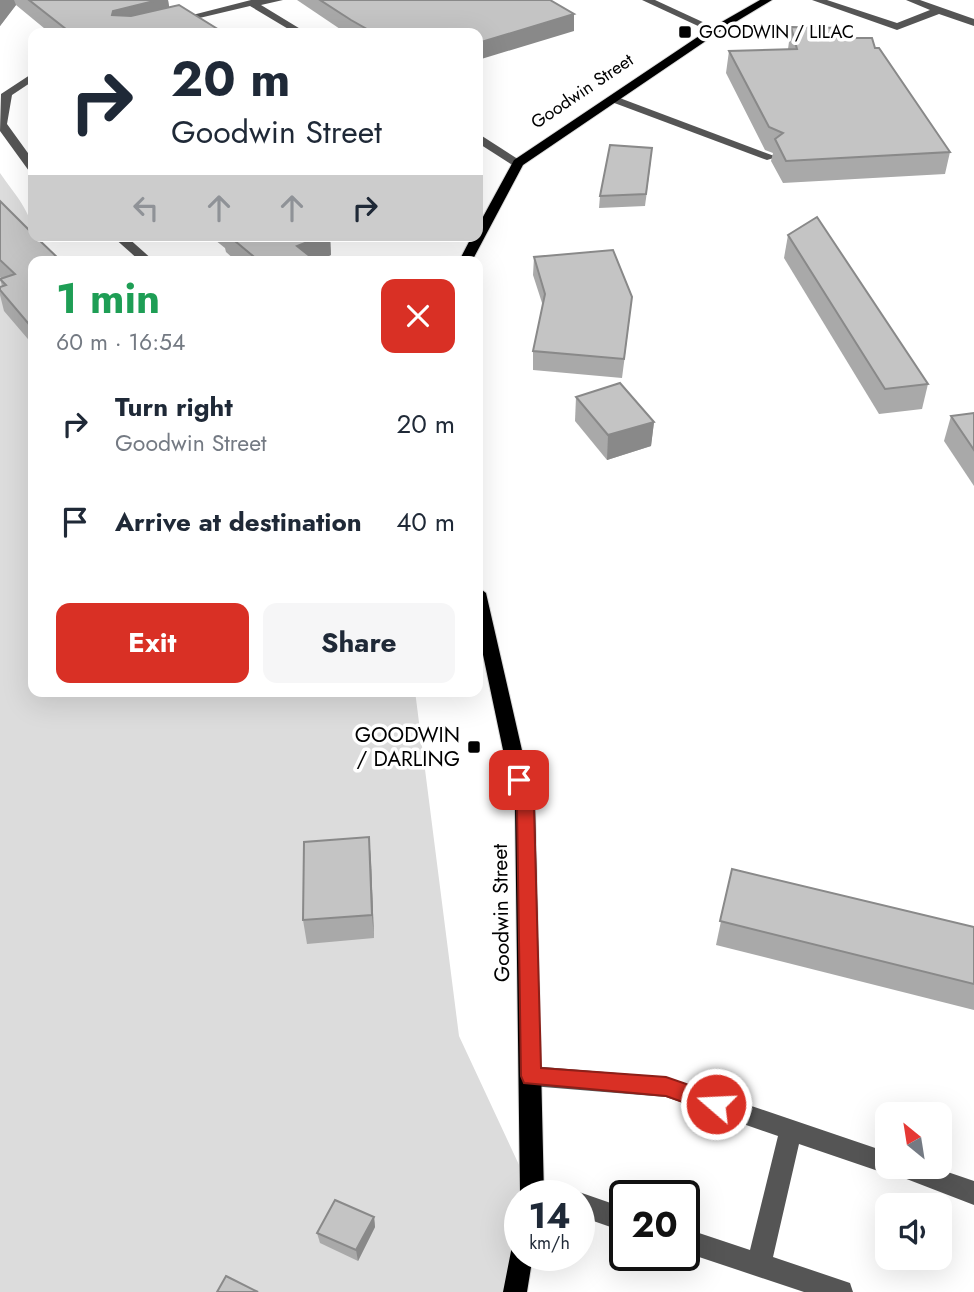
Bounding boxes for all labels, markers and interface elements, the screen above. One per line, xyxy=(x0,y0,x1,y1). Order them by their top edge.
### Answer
place label: GOODWIN / LILAC xyxy=(699,19,854,45)
marker: GOODWIN / LILAC xyxy=(677,24,693,40)
text: 20 m xyxy=(171,44,290,114)
street label: Goodwin Street xyxy=(526,47,639,135)
icon: right xyxy=(56,56,147,147)
text: Goodwin Street xyxy=(171,109,382,155)
icon: left xyxy=(127,189,165,227)
icon: ahead xyxy=(200,189,238,227)
icon: ahead xyxy=(273,189,311,227)
icon: right xyxy=(346,189,384,227)
text: 1 min xyxy=(56,268,160,329)
button: close xyxy=(381,279,455,353)
text: 60 m · 16:54 xyxy=(56,325,185,359)
text: Turn right xyxy=(115,388,233,426)
icon: right xyxy=(56,405,94,443)
text: 20 m xyxy=(397,405,455,443)
text: Goodwin Street xyxy=(115,426,267,460)
icon: arrive xyxy=(56,503,94,541)
text: Arrive at destination xyxy=(115,503,362,541)
text: 40 m xyxy=(396,503,455,541)
button: Exit xyxy=(56,603,249,683)
button: Share xyxy=(263,603,455,683)
place label: GOODWIN / DARLING xyxy=(355,720,460,774)
marker: GOODWIN / DARLING xyxy=(466,739,482,755)
pin xyxy=(489,750,549,810)
icon: arrive xyxy=(500,761,538,799)
street label: Goodwin Street xyxy=(485,844,517,982)
position arrow xyxy=(679,1067,753,1141)
north arrow xyxy=(875,1102,952,1180)
map controls xyxy=(875,1102,952,1270)
speed limit sign: 20 xyxy=(609,1180,700,1271)
text: 14 xyxy=(528,1191,571,1241)
button: sound xyxy=(875,1193,952,1270)
text: km/h xyxy=(529,1230,570,1256)

